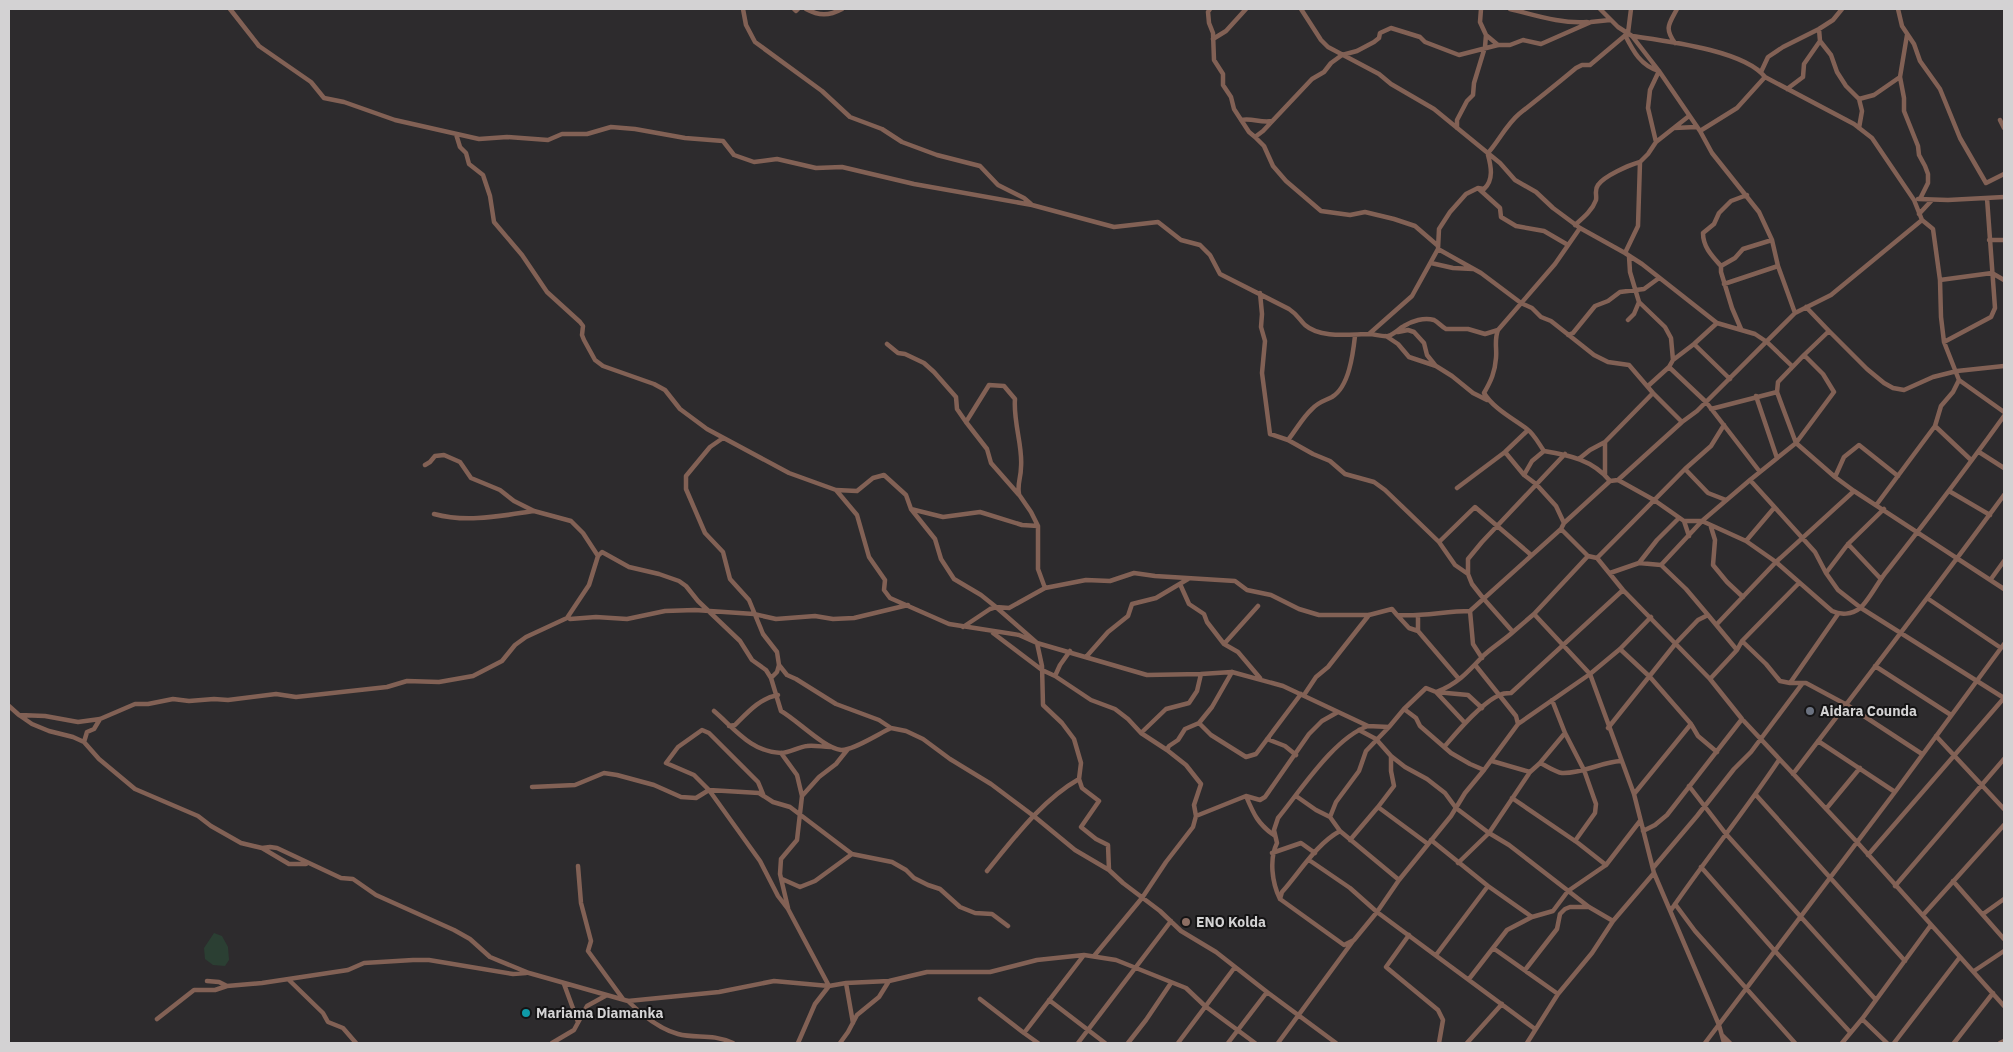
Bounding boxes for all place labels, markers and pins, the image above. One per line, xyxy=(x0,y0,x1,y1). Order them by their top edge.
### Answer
place label: Aidara Counda xyxy=(1820,702,1917,720)
marker: Aidara Counda xyxy=(1804,705,1816,717)
place label: ENO Kolda xyxy=(1196,913,1266,931)
marker: ENO Kolda xyxy=(1180,916,1192,928)
place label: Mariama Diamanka xyxy=(536,1004,663,1022)
marker: Mariama Diamanka xyxy=(520,1007,532,1019)

